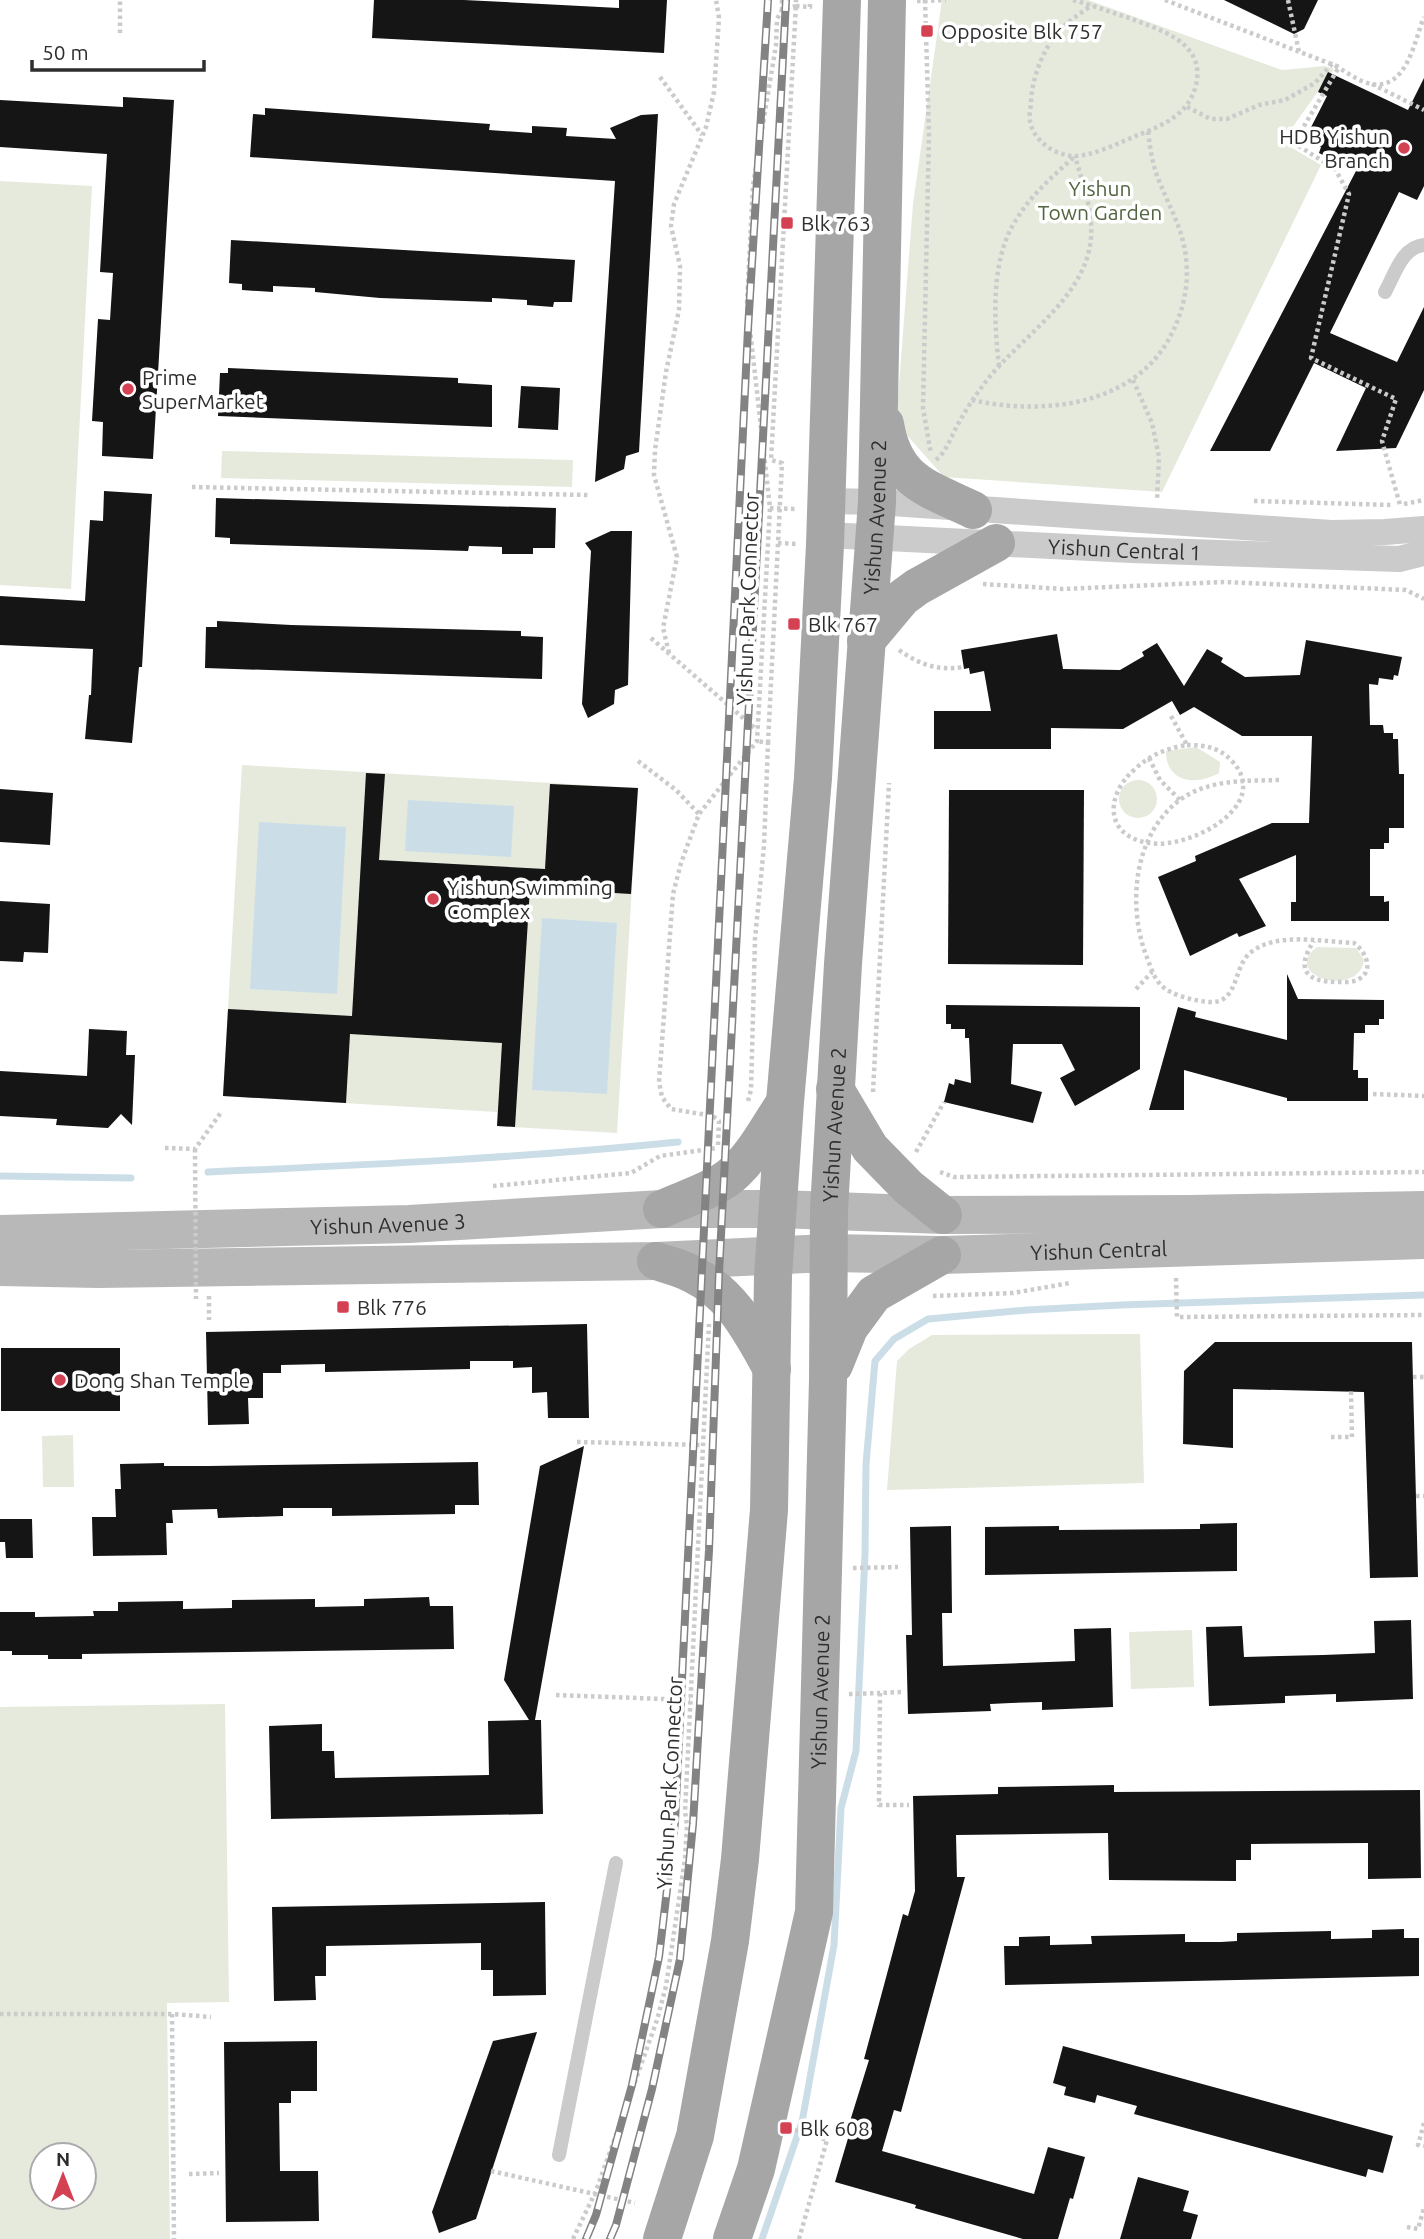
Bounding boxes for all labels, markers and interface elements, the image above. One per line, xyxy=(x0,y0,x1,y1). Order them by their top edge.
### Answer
place label: Opposite Blk 757 xyxy=(941,19,1103,43)
marker: Opposite Blk 757 xyxy=(919,23,935,39)
scale bar xyxy=(32,28,203,72)
text: 50 m xyxy=(42,40,89,64)
place label: HDB Yishun Branch xyxy=(1279,124,1390,172)
marker: HDB Yishun Branch xyxy=(1396,140,1412,156)
park label: Yishun Town Garden xyxy=(1038,176,1162,224)
place label: Blk 763 xyxy=(801,211,871,235)
marker: Blk 763 xyxy=(779,215,795,231)
place label: Prime SuperMarket xyxy=(142,365,264,413)
marker: Prime SuperMarket xyxy=(120,381,136,397)
street label: Yishun Avenue 2 xyxy=(858,439,890,596)
street label: Yishun Park Connector xyxy=(731,492,763,706)
street label: Yishun Central 1 xyxy=(1047,534,1202,564)
place label: Blk 767 xyxy=(808,612,878,636)
marker: Blk 767 xyxy=(786,616,802,632)
place label: Yishun Swimming Complex xyxy=(447,875,613,923)
marker: Yishun Swimming Complex xyxy=(425,891,441,907)
street label: Yishun Avenue 2 xyxy=(817,1046,850,1203)
street label: Yishun Avenue 3 xyxy=(310,1209,466,1238)
street label: Yishun Central xyxy=(1030,1236,1167,1264)
place label: Blk 776 xyxy=(357,1295,427,1319)
marker: Blk 776 xyxy=(335,1299,351,1315)
place label: Dong Shan Temple xyxy=(74,1368,250,1392)
marker: Dong Shan Temple xyxy=(52,1372,68,1388)
street label: Yishun Avenue 2 xyxy=(806,1614,834,1770)
street label: Yishun Park Connector xyxy=(651,1676,687,1890)
place label: Blk 608 xyxy=(800,2116,870,2140)
marker: Blk 608 xyxy=(778,2120,794,2136)
north arrow xyxy=(28,2141,98,2211)
text: N xyxy=(56,2148,70,2170)

